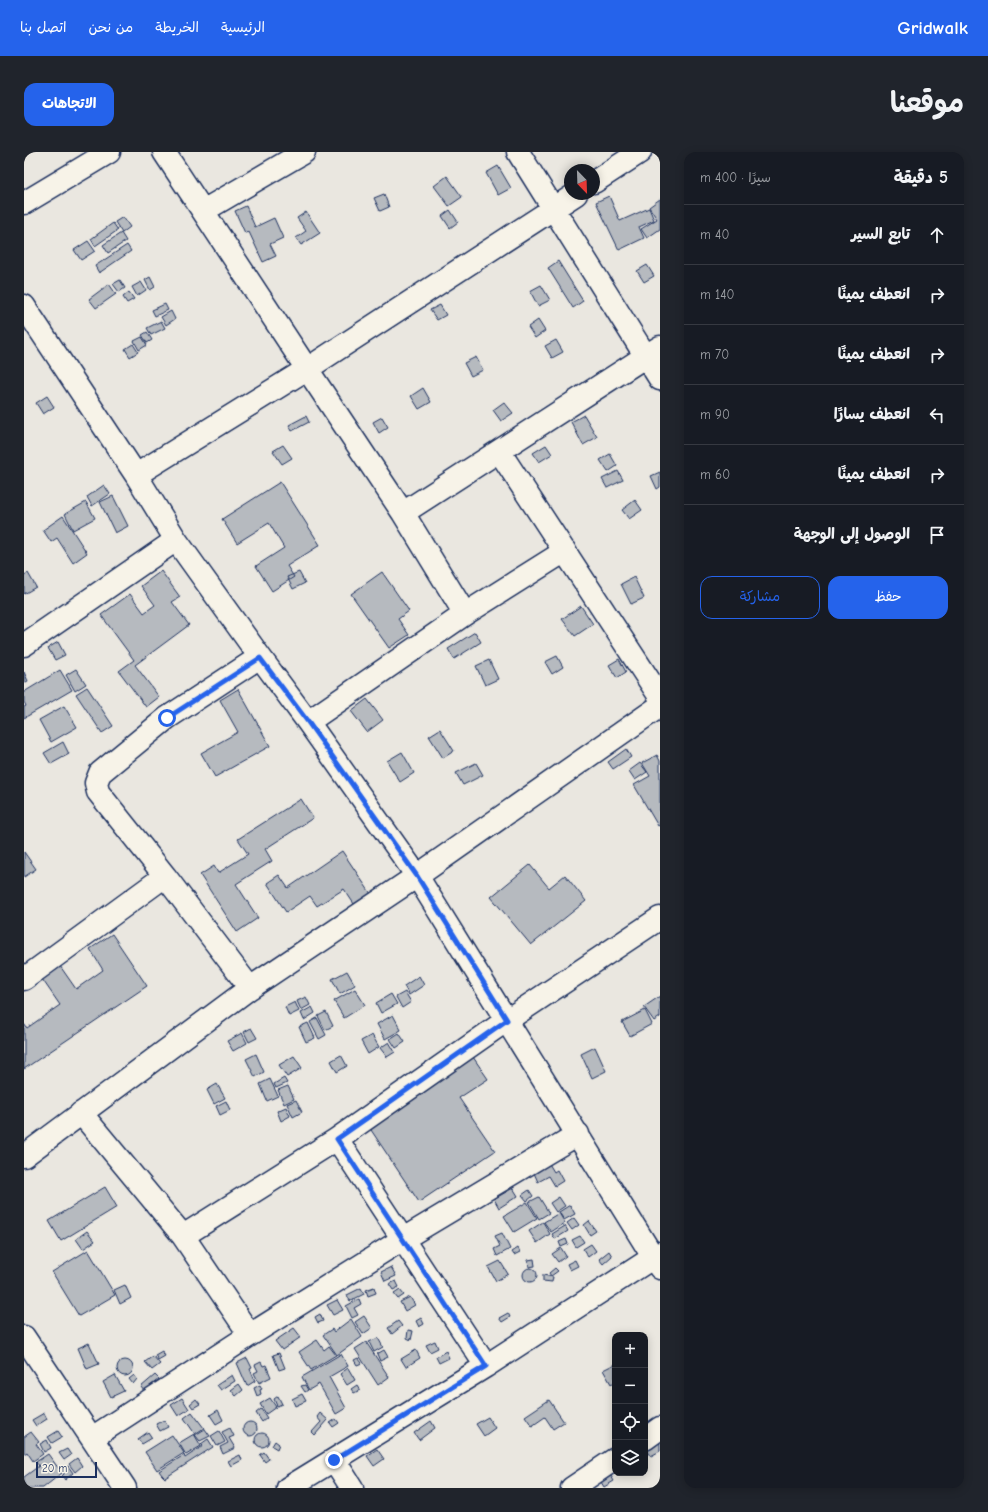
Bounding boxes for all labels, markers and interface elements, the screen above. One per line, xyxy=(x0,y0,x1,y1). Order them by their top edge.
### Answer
text: Gridwalk xyxy=(897,17,968,39)
text: اتصل بنا xyxy=(20,19,67,36)
text: من نحن xyxy=(89,19,133,36)
text: الخريطة xyxy=(155,19,199,36)
text: الرئيسية xyxy=(221,19,265,36)
button: الاتجاهات xyxy=(24,83,114,126)
text: موقعنا xyxy=(890,87,964,119)
north arrow xyxy=(564,164,600,200)
text: 5 دقيقة xyxy=(894,168,948,187)
text: سيرًا · 400 m xyxy=(700,170,771,185)
icon: ahead xyxy=(926,224,948,246)
text: تابع السير xyxy=(851,225,910,243)
text: 40 m xyxy=(700,227,729,242)
icon: right xyxy=(926,284,948,306)
text: انعطف يمينًا xyxy=(838,285,910,303)
text: 140 m xyxy=(700,287,734,302)
icon: right xyxy=(926,344,948,366)
text: انعطف يمينًا xyxy=(838,345,910,363)
text: 70 m xyxy=(700,347,729,362)
icon: left xyxy=(926,404,948,426)
text: انعطف يسارًا xyxy=(834,405,910,423)
text: 90 m xyxy=(700,407,730,422)
icon: right xyxy=(926,464,948,486)
text: انعطف يمينًا xyxy=(838,465,910,483)
text: 60 m xyxy=(700,467,730,482)
icon: arrive xyxy=(926,524,948,546)
text: الوصول إلى الوجهة xyxy=(794,525,910,543)
button: مشاركة xyxy=(700,576,820,619)
button: حفظ xyxy=(828,576,948,619)
route start xyxy=(158,709,176,727)
map controls xyxy=(612,1332,648,1476)
button: + xyxy=(612,1332,648,1368)
button: − xyxy=(612,1368,648,1404)
button: locate xyxy=(612,1404,648,1440)
button: layers xyxy=(612,1440,648,1476)
route end xyxy=(325,1451,343,1469)
scale bar xyxy=(36,1460,97,1479)
text: 20 m xyxy=(42,1462,67,1475)

